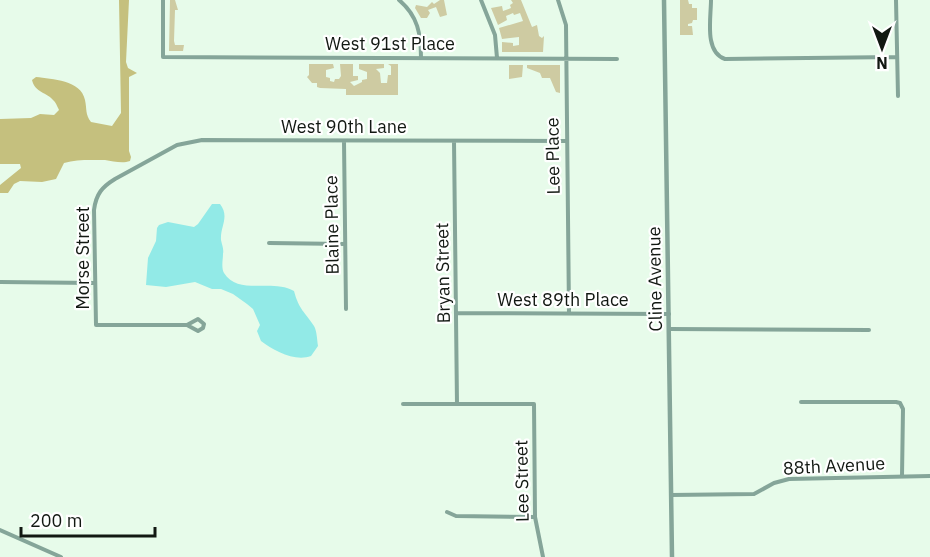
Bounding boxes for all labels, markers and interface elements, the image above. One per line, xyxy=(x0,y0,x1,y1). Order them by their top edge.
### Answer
north arrow xyxy=(852,18,912,78)
street label: West 91st Place xyxy=(325,32,455,55)
text: N xyxy=(876,53,888,73)
street label: West 90th Lane xyxy=(281,115,407,138)
street label: Lee Place xyxy=(540,117,565,195)
street label: Blaine Place xyxy=(319,175,344,275)
street label: Morse Street xyxy=(71,206,94,310)
street label: Bryan Street xyxy=(430,222,455,324)
street label: Cline Avenue xyxy=(642,226,667,332)
street label: West 89th Place xyxy=(497,288,629,311)
street label: Lee Street xyxy=(509,440,534,522)
street label: 88th Avenue xyxy=(782,451,886,480)
scale bar xyxy=(21,500,154,538)
text: 200 m xyxy=(30,509,82,532)

